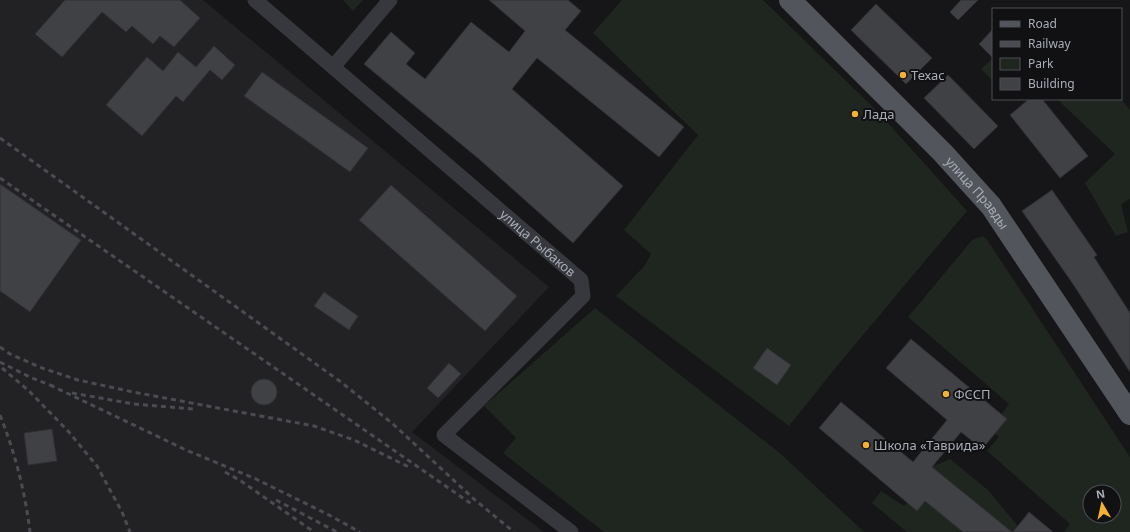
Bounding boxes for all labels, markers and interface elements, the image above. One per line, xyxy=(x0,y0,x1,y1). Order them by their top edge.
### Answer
legend xyxy=(992,8,1122,100)
text: Road xyxy=(1028,15,1057,32)
text: Railway xyxy=(1028,35,1072,52)
text: Park xyxy=(1028,55,1054,72)
place label: Техас xyxy=(911,66,945,84)
marker: Техас xyxy=(898,70,908,80)
text: Building xyxy=(1028,75,1075,92)
place label: Лада xyxy=(863,105,894,123)
marker: Лада xyxy=(850,109,860,119)
street label: улица Правды xyxy=(941,153,1013,233)
street label: улица Рыбаков xyxy=(496,205,580,281)
place label: ФССП xyxy=(954,385,991,403)
marker: ФССП xyxy=(941,389,951,399)
place label: Школа «Таврида» xyxy=(874,436,986,454)
marker: Школа «Таврида» xyxy=(861,440,871,450)
north arrow xyxy=(1082,484,1122,524)
text: N xyxy=(1095,486,1106,502)

